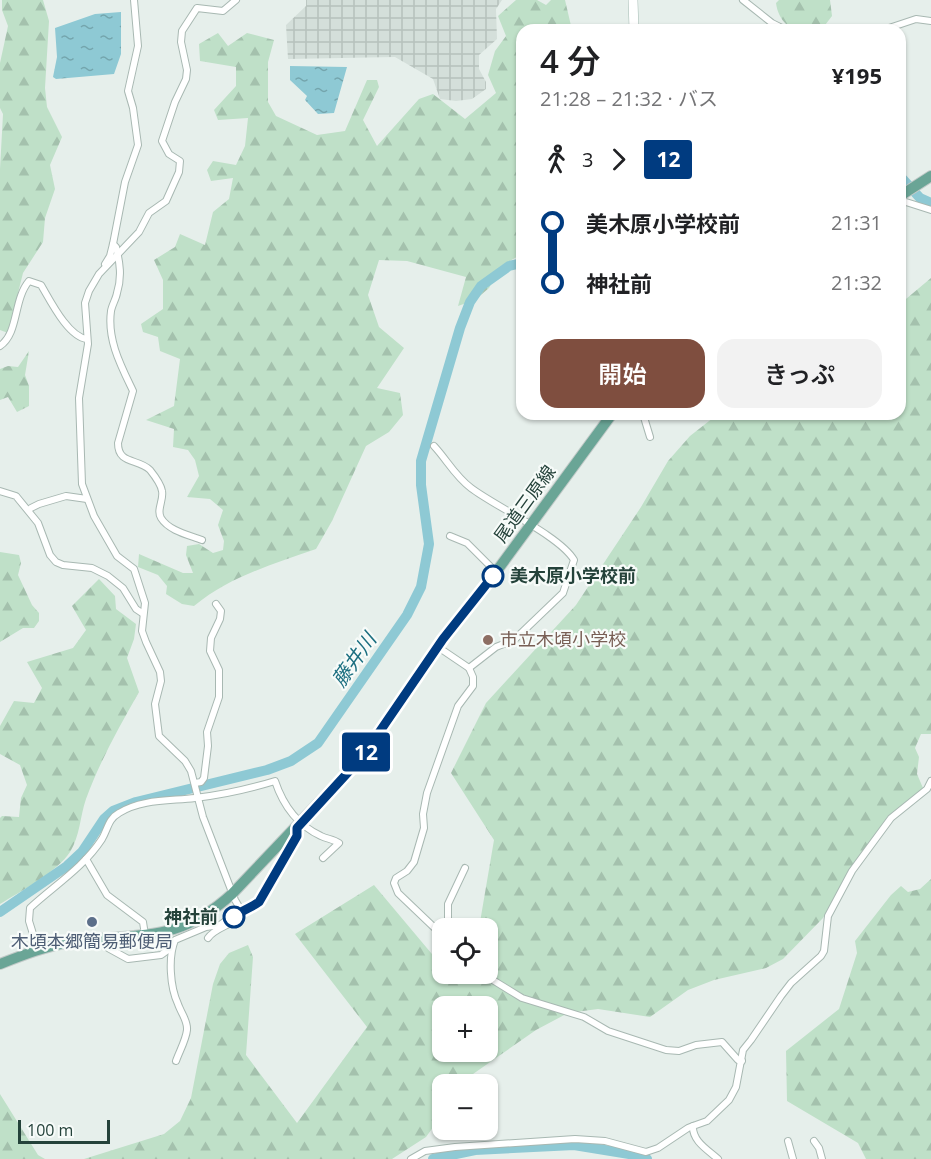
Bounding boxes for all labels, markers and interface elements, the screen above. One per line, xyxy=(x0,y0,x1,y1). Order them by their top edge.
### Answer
text: 4 分 xyxy=(540,38,600,83)
text: ¥195 xyxy=(832,60,882,90)
text: 21:28 – 21:32 · バス xyxy=(540,85,718,112)
icon: walk xyxy=(540,143,573,176)
icon: forward xyxy=(602,143,635,176)
text: 12 xyxy=(656,145,680,173)
text: 3 xyxy=(582,146,593,173)
text: 美木原小学校前 xyxy=(586,208,740,238)
text: 21:31 xyxy=(831,209,882,236)
text: 神社前 xyxy=(586,268,652,298)
text: 21:32 xyxy=(831,269,882,296)
button: 開始 xyxy=(540,339,705,408)
button: きっぷ xyxy=(717,339,882,408)
street label: 尾道三原線 xyxy=(488,460,560,547)
place label: 美木原小学校前 xyxy=(510,563,636,587)
marker: 美木原小学校前 xyxy=(482,565,504,587)
water label: 藤井川 xyxy=(325,626,383,692)
place label: 市立木頃小学校 xyxy=(500,627,626,651)
marker: 市立木頃小学校 xyxy=(481,633,495,647)
line badge: 12 xyxy=(339,732,393,771)
text: 12 xyxy=(354,738,378,766)
place label: 神社前 xyxy=(164,904,218,928)
marker: 神社前 xyxy=(223,906,245,928)
marker: 木頃本郷簡易郵便局 xyxy=(85,915,99,929)
map controls xyxy=(432,918,498,1140)
button: locate xyxy=(432,918,498,984)
place label: 木頃本郷簡易郵便局 xyxy=(11,929,173,953)
button: + xyxy=(432,996,498,1062)
button: − xyxy=(432,1074,498,1140)
scale bar xyxy=(18,1117,110,1144)
text: 100 m xyxy=(27,1119,73,1141)

